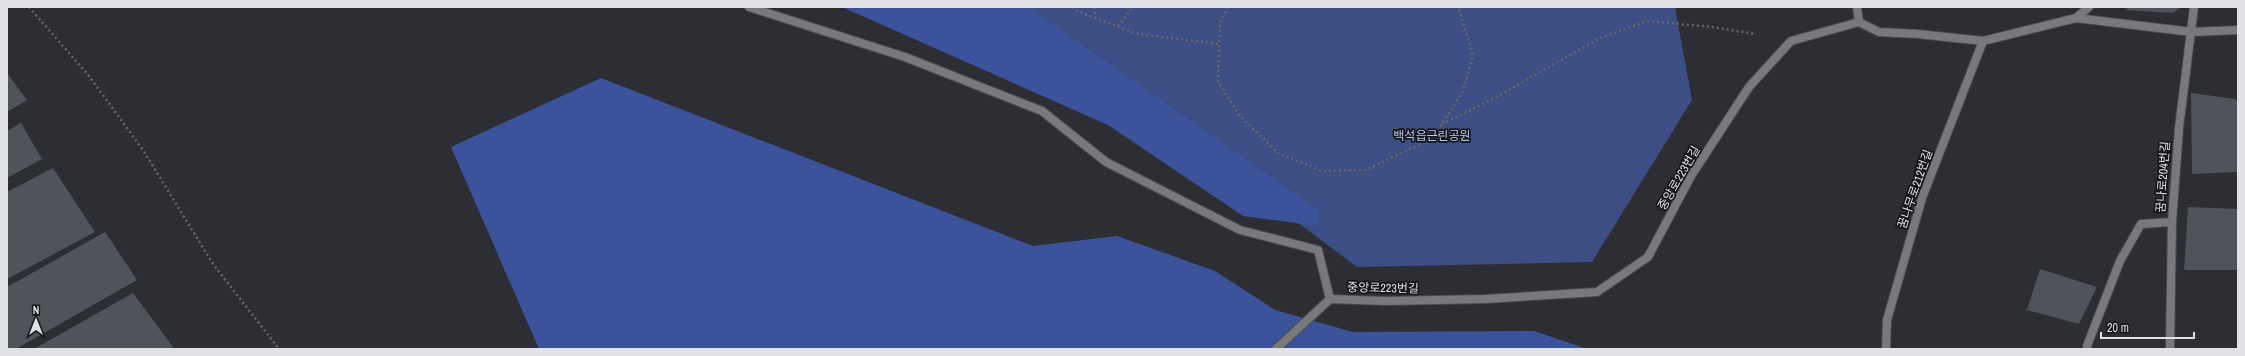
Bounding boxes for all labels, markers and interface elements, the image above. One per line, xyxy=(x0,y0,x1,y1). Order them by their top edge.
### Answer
park label: 백석읍근린공원 xyxy=(1393,128,1471,144)
street label: 꿈나로204번길 xyxy=(2153,141,2173,213)
street label: 중앙로223번길 xyxy=(1654,143,1704,213)
street label: 꿈나무로212번길 xyxy=(1894,147,1936,231)
street label: 중앙로223번길 xyxy=(1347,279,1419,297)
north arrow xyxy=(16,300,56,340)
text: N xyxy=(33,303,39,317)
scale bar xyxy=(2101,314,2194,340)
text: 20 m xyxy=(2107,320,2129,336)

